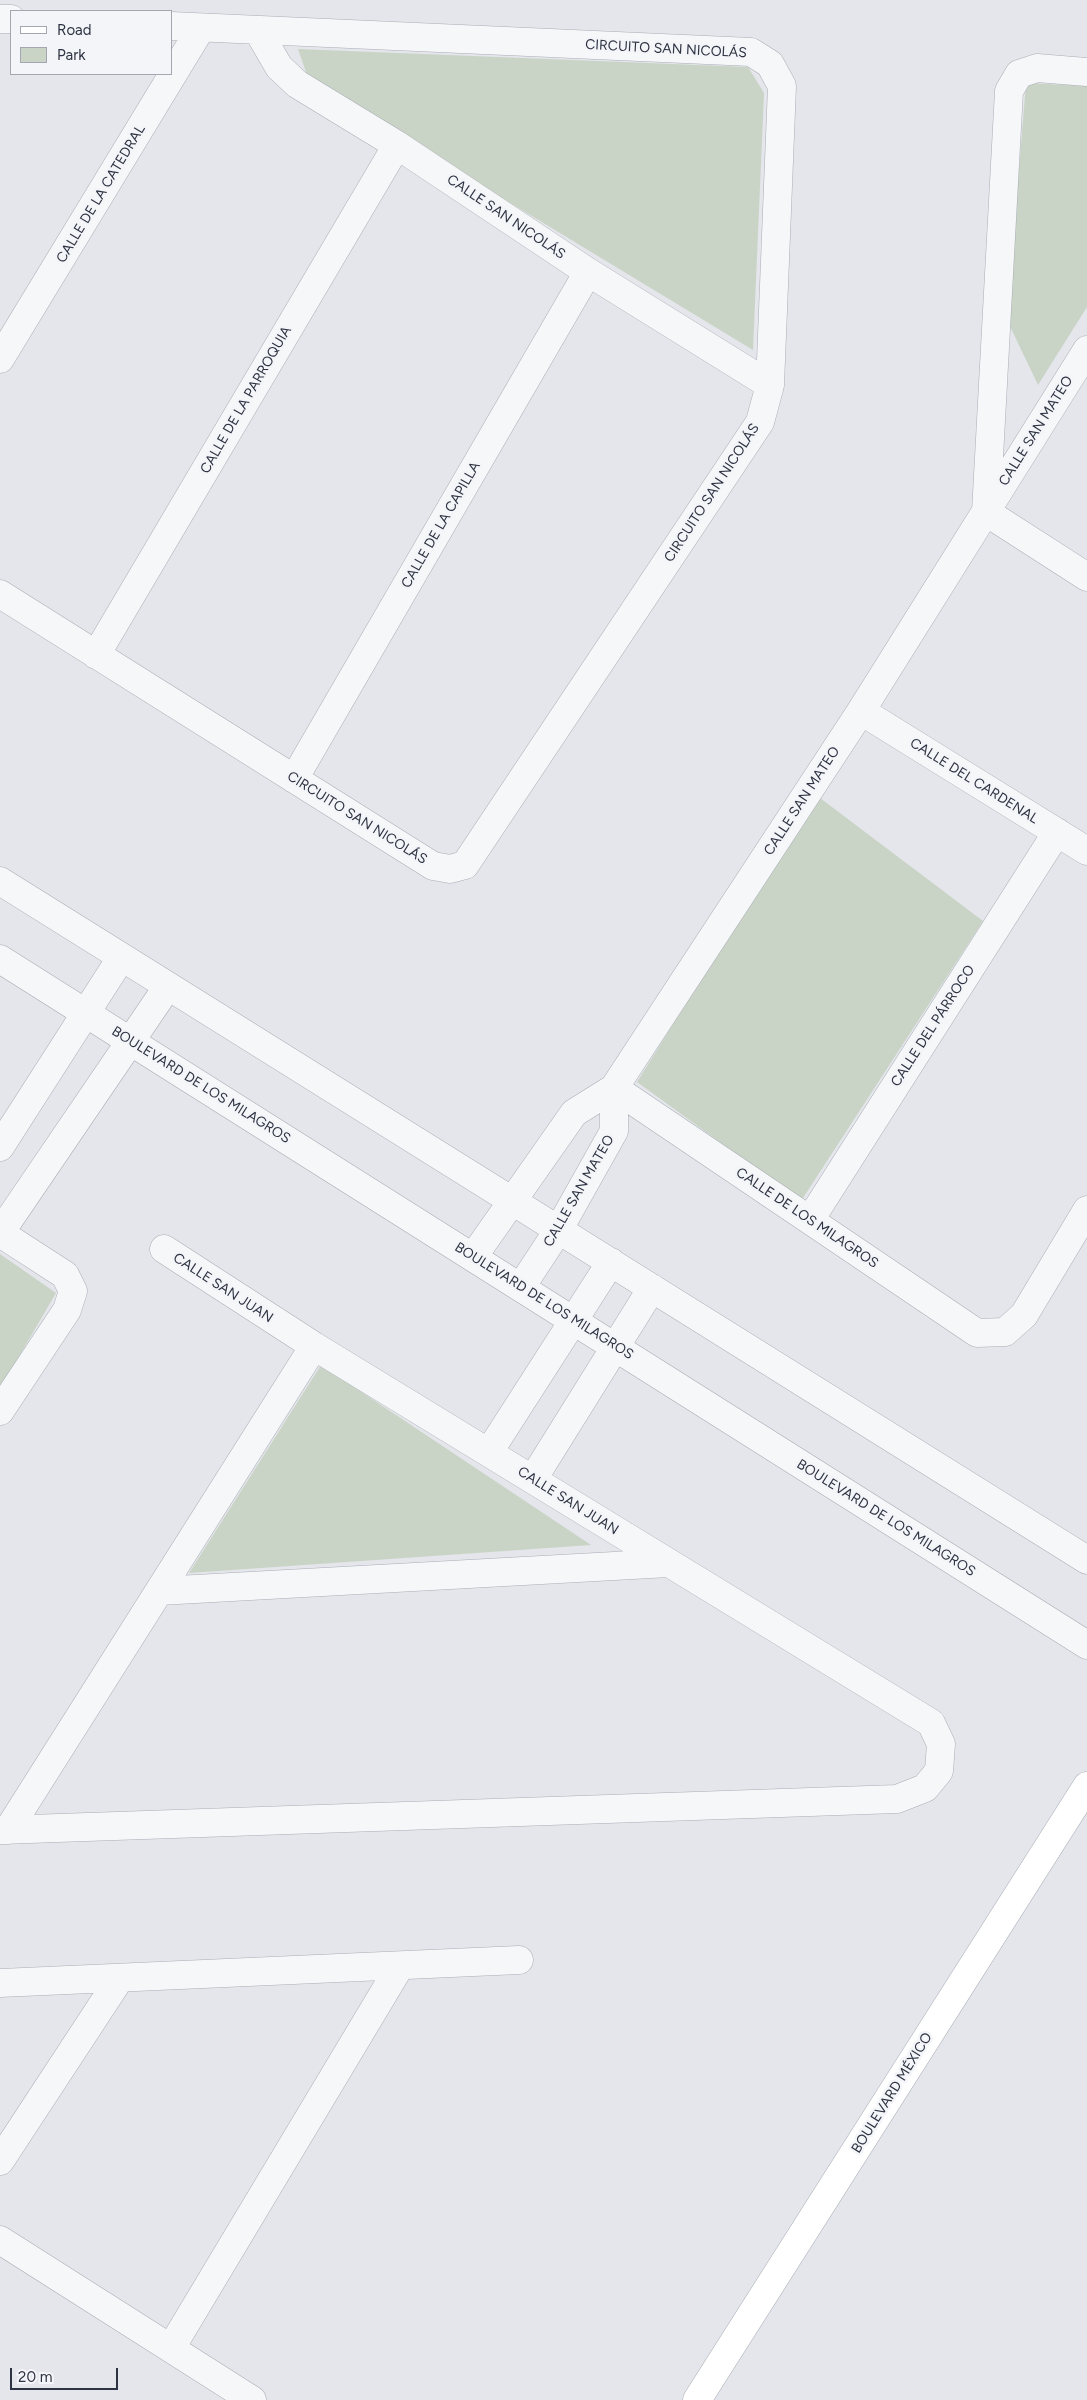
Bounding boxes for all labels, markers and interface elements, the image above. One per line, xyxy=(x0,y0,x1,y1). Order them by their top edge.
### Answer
legend xyxy=(10,10,172,75)
text: Road xyxy=(57,21,92,39)
street label: CIRCUITO SAN NICOLÁS xyxy=(585,36,747,62)
text: Park xyxy=(57,46,86,64)
street label: CALLE DE LA CATEDRAL xyxy=(53,122,149,266)
street label: CALLE SAN NICOLÁS xyxy=(444,171,568,263)
street label: CALLE DE LA PARROQUIA xyxy=(197,323,295,477)
street label: CALLE SAN MATEO xyxy=(995,373,1077,489)
street label: CIRCUITO SAN NICOLÁS xyxy=(661,421,763,565)
street label: CALLE DE LA CAPILLA xyxy=(398,459,484,591)
street label: CALLE DEL CARDENAL xyxy=(907,735,1041,827)
street label: CALLE SAN MATEO xyxy=(761,743,843,859)
street label: CIRCUITO SAN NICOLÁS xyxy=(284,768,430,868)
street label: CALLE DEL PÁRROCO xyxy=(887,962,979,1090)
street label: BOULEVARD DE LOS MILAGROS xyxy=(109,1023,293,1147)
street label: CALLE SAN MATEO xyxy=(540,1132,618,1250)
street label: CALLE DE LOS MILAGROS xyxy=(733,1164,881,1272)
street label: BOULEVARD DE LOS MILAGROS xyxy=(452,1239,636,1363)
street label: CALLE SAN JUAN xyxy=(170,1249,276,1327)
street label: BOULEVARD DE LOS MILAGROS xyxy=(794,1456,978,1580)
street label: CALLE SAN JUAN xyxy=(515,1463,621,1539)
street label: BOULEVARD MÉXICO xyxy=(848,2030,936,2156)
scale bar xyxy=(12,2358,120,2390)
text: 20 m xyxy=(18,2368,52,2386)

